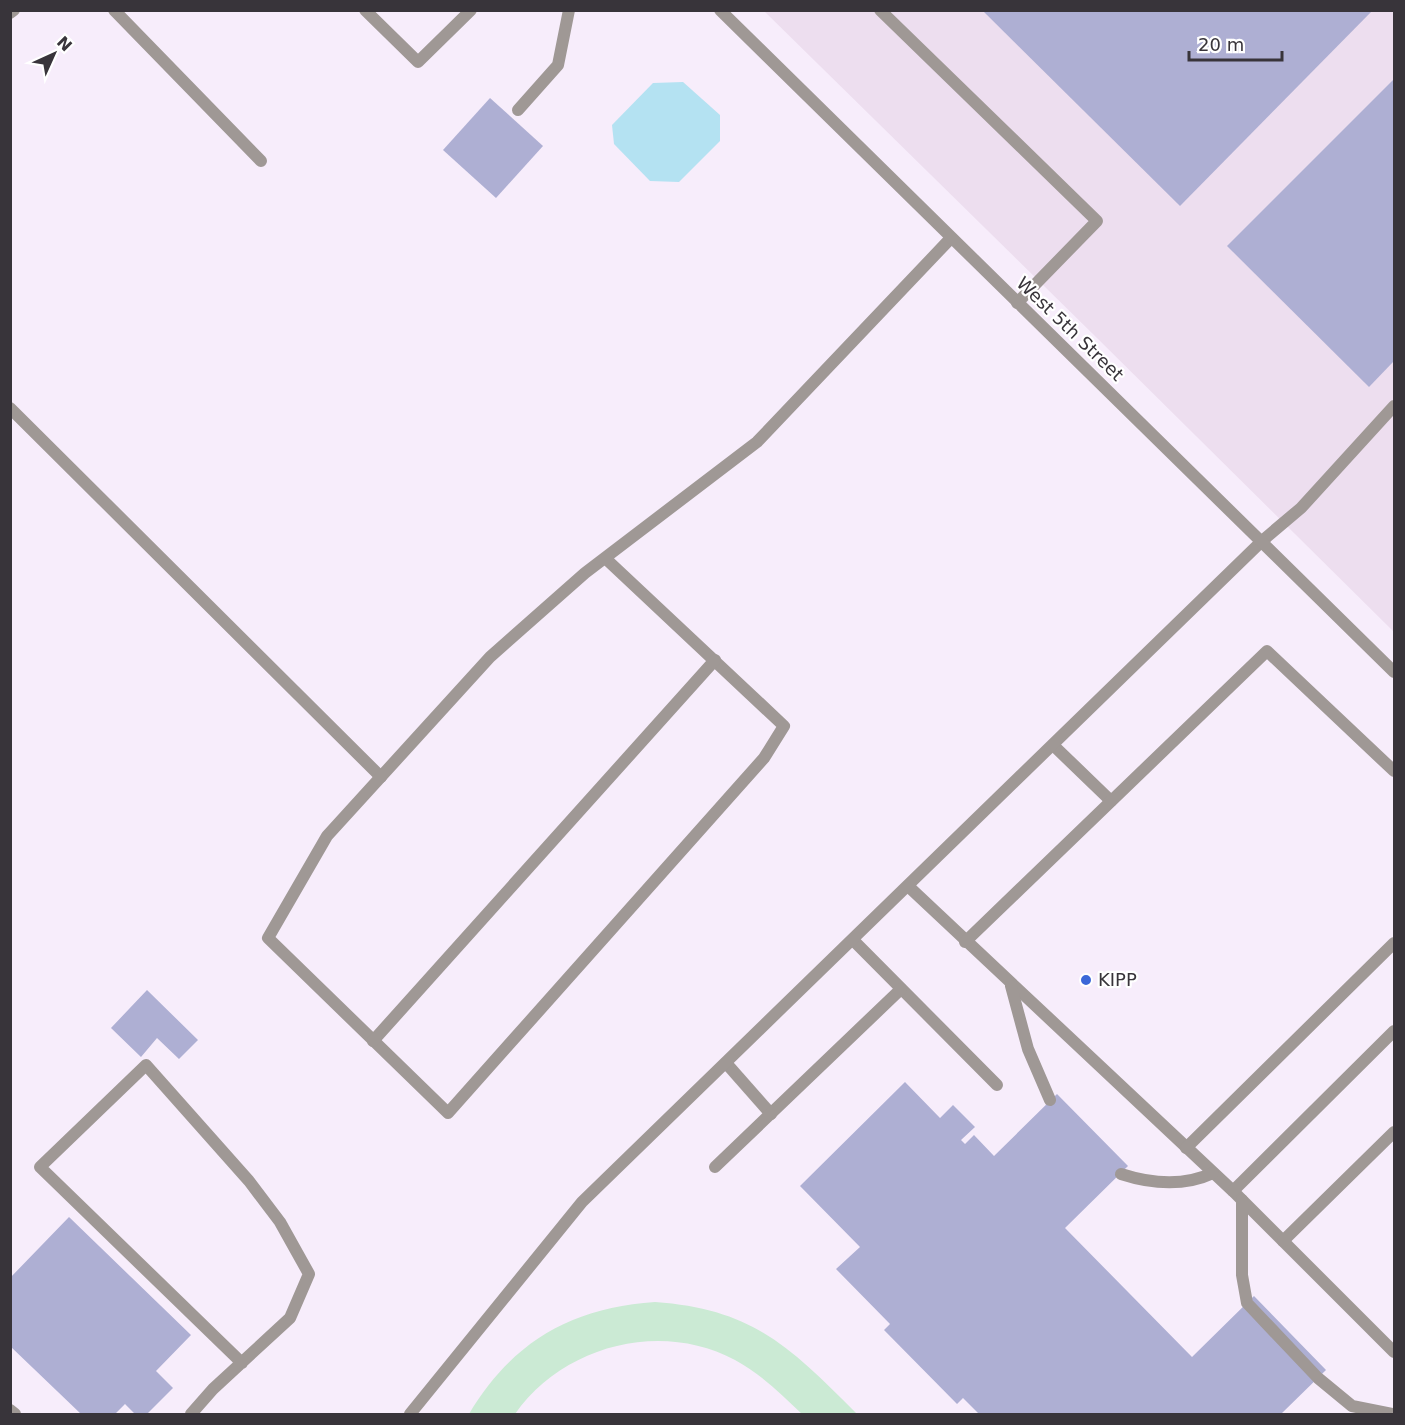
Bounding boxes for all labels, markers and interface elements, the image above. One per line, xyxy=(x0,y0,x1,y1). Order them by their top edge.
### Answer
north arrow xyxy=(24,24,84,84)
scale bar xyxy=(1189,24,1282,62)
text: N xyxy=(53,32,76,55)
text: 20 m xyxy=(1198,34,1244,55)
street label: West 5th Street xyxy=(1013,272,1128,385)
place label: KIPP xyxy=(1098,969,1137,990)
marker: KIPP xyxy=(1079,973,1093,987)

